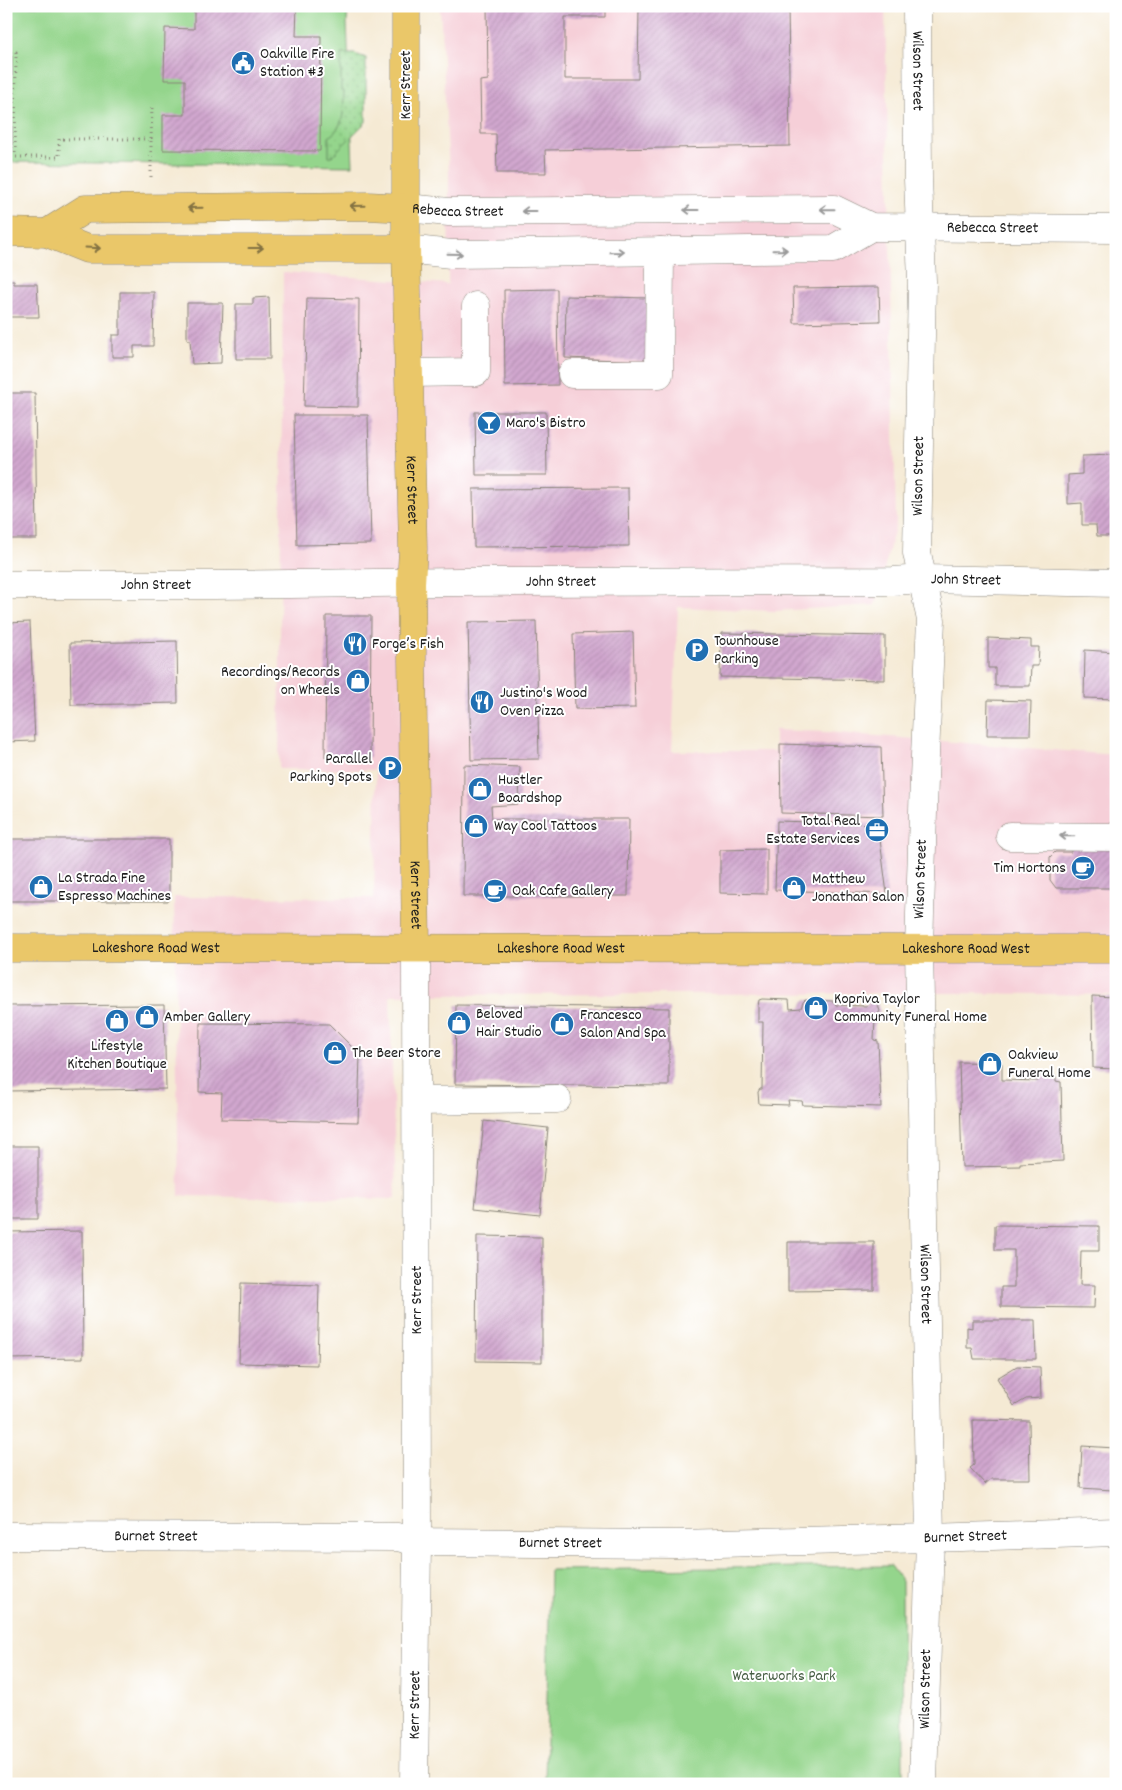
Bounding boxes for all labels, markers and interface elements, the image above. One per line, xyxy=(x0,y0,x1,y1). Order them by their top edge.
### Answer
street label: Wilson Street xyxy=(906,31,929,111)
place label: Oakville Fire Station #3 xyxy=(260,43,334,84)
public building icon: Oakville Fire Station #3 xyxy=(230,50,256,76)
street label: Kerr Street xyxy=(395,50,418,119)
street label: Rebecca Street xyxy=(411,197,504,224)
one-way arrow xyxy=(350,201,366,211)
one-way arrow xyxy=(187,203,204,213)
one-way arrow xyxy=(819,204,835,214)
one-way arrow xyxy=(684,205,700,215)
one-way arrow xyxy=(521,206,538,216)
street label: Rebecca Street xyxy=(947,216,1039,240)
one-way arrow xyxy=(247,243,263,253)
one-way arrow xyxy=(85,244,101,253)
one-way arrow xyxy=(772,245,788,255)
one-way arrow xyxy=(609,247,625,257)
one-way arrow xyxy=(446,249,463,259)
bar icon: Maro's Bistro xyxy=(476,410,502,436)
place label: Maro's Bistro xyxy=(506,412,586,435)
street label: Wilson Street xyxy=(907,436,931,516)
street label: Kerr Street xyxy=(399,455,424,525)
street label: John Street xyxy=(931,568,1001,592)
street label: John Street xyxy=(526,570,596,593)
street label: John Street xyxy=(121,574,191,597)
place label: Townhouse Parking xyxy=(714,630,779,671)
restaurant icon: Forge’s Fish xyxy=(342,631,368,657)
place label: Forge’s Fish xyxy=(372,633,444,656)
parking icon: Townhouse Parking xyxy=(684,637,710,663)
place label: Recordings/Records on Wheels xyxy=(221,661,340,702)
shop icon: Recordings/Records on Wheels xyxy=(345,668,371,694)
place label: Justino's Wood Oven Pizza xyxy=(500,682,587,723)
restaurant icon: Justino's Wood Oven Pizza xyxy=(469,689,495,715)
place label: Parallel Parking Spots xyxy=(290,748,372,789)
parking icon: Parallel Parking Spots xyxy=(377,755,403,781)
place label: Hustler Boardshop xyxy=(498,769,562,810)
shop icon: Hustler Boardshop xyxy=(467,776,493,802)
place label: Total Real Estate Services xyxy=(766,810,860,851)
shop icon: Way Cool Tattoos xyxy=(463,813,489,839)
place label: Way Cool Tattoos xyxy=(494,815,597,838)
office icon: Total Real Estate Services xyxy=(864,817,890,843)
one-way arrow xyxy=(1059,831,1076,841)
street label: Wilson Street xyxy=(908,839,934,919)
cafe icon: Tim Hortons xyxy=(1070,855,1096,881)
place label: Tim Hortons xyxy=(994,857,1066,880)
street label: Kerr Street xyxy=(403,860,427,930)
place label: La Strada Fine Espresso Machines xyxy=(58,867,172,908)
place label: Matthew Jonathan Salon xyxy=(812,868,905,909)
shop icon: La Strada Fine Espresso Machines xyxy=(28,874,54,900)
shop icon: Matthew Jonathan Salon xyxy=(781,875,807,901)
cafe icon: Oak Cafe Gallery xyxy=(482,878,508,904)
place label: Oak Cafe Gallery xyxy=(512,880,614,903)
street label: Lakeshore Road West xyxy=(92,937,220,960)
street label: Lakeshore Road West xyxy=(497,937,625,960)
street label: Lakeshore Road West xyxy=(902,937,1030,960)
place label: Kopriva Taylor Community Funeral Home xyxy=(834,988,987,1029)
shop icon: Kopriva Taylor Community Funeral Home xyxy=(803,995,829,1021)
place label: Beloved Hair Studio xyxy=(476,1003,542,1044)
shop icon: Amber Gallery xyxy=(134,1004,160,1030)
place label: Francesco Salon And Spa xyxy=(580,1004,666,1045)
place label: Amber Gallery xyxy=(164,1006,250,1029)
shop icon: Lifestyle Kitchen Boutique xyxy=(104,1008,130,1034)
shop icon: Beloved Hair Studio xyxy=(446,1010,472,1036)
shop icon: Francesco Salon And Spa xyxy=(549,1011,575,1037)
place label: Lifestyle Kitchen Boutique xyxy=(67,1035,167,1076)
shop icon: The Beer Store xyxy=(322,1040,348,1066)
place label: The Beer Store xyxy=(352,1042,441,1065)
place label: Oakview Funeral Home xyxy=(1008,1044,1091,1085)
shop icon: Oakview Funeral Home xyxy=(977,1051,1003,1077)
street label: Wilson Street xyxy=(913,1244,938,1324)
street label: Kerr Street xyxy=(406,1265,429,1334)
street label: Burnet Street xyxy=(923,1524,1007,1550)
street label: Burnet Street xyxy=(114,1525,198,1548)
street label: Burnet Street xyxy=(519,1531,602,1555)
street label: Wilson Street xyxy=(914,1649,938,1729)
park label: Waterworks Park xyxy=(732,1665,836,1688)
street label: Kerr Street xyxy=(403,1670,427,1740)

